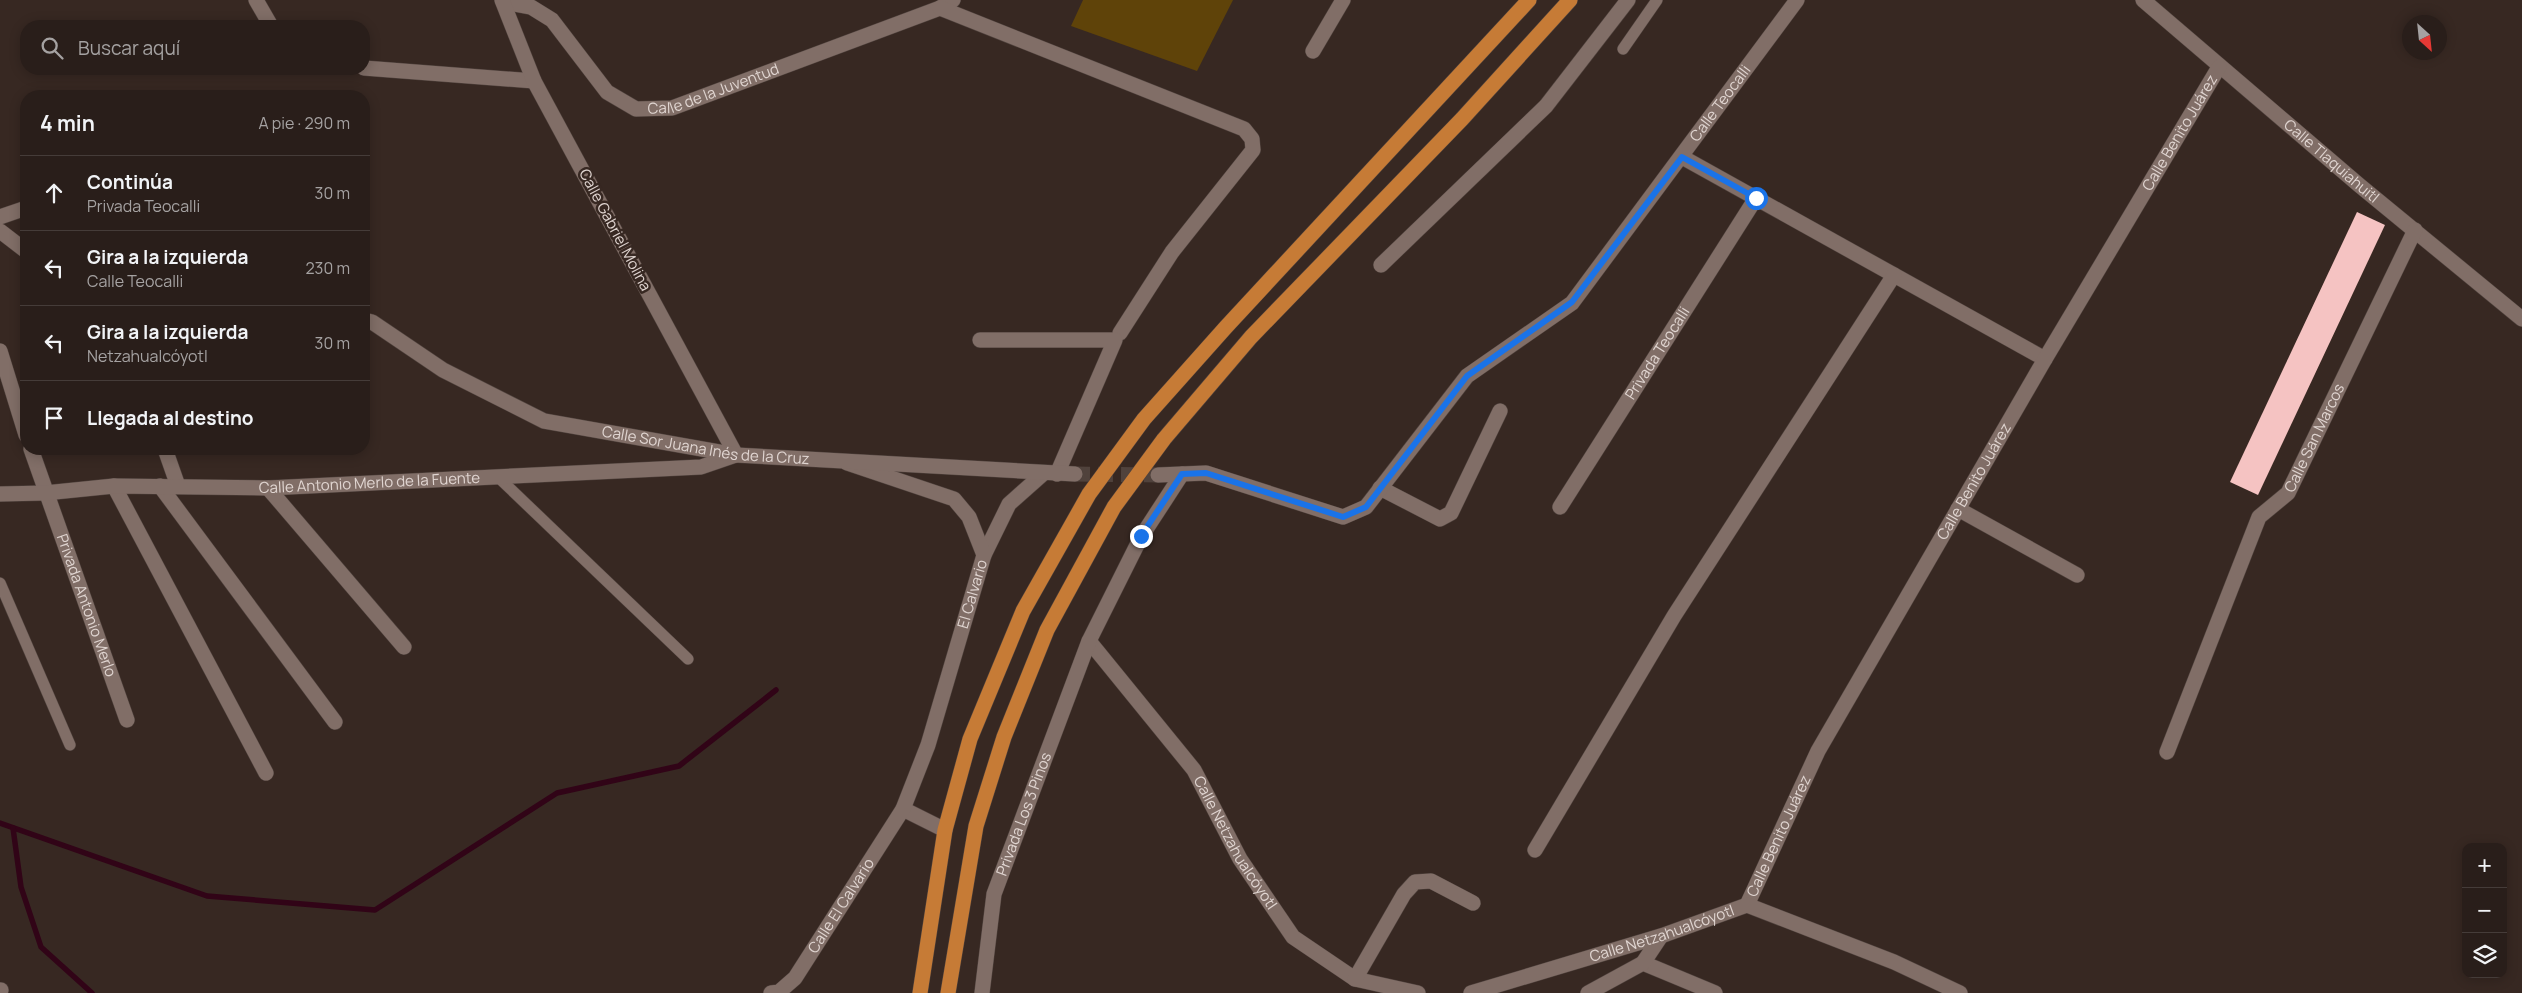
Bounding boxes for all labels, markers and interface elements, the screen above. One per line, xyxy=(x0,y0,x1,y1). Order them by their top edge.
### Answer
north arrow xyxy=(2402,15,2447,60)
search box xyxy=(20,20,370,75)
icon: search xyxy=(38,34,66,62)
text: Buscar aquí xyxy=(78,35,180,61)
street label: Calle de la Juventud xyxy=(647,58,782,119)
street label: Calle Teocalli xyxy=(1684,60,1755,146)
street label: Calle Benito Juárez xyxy=(2137,70,2222,194)
text: 4 min xyxy=(40,109,95,137)
text: A pie · 290 m xyxy=(259,112,350,134)
street label: Calle Tlaquiahuitl xyxy=(2280,114,2384,207)
street label: Calle Gabriel Molina xyxy=(574,165,657,295)
text: Continúa xyxy=(87,169,173,195)
icon: ahead xyxy=(40,179,68,207)
text: 30 m xyxy=(315,182,350,204)
route start xyxy=(1745,187,1768,210)
text: Privada Teocalli xyxy=(87,195,200,217)
text: Gira a la izquierda xyxy=(87,244,248,270)
icon: left xyxy=(40,254,68,282)
text: 230 m xyxy=(306,257,350,279)
text: Calle Teocalli xyxy=(87,270,183,292)
street label: Privada Teocalli xyxy=(1620,303,1694,404)
text: Gira a la izquierda xyxy=(87,319,248,345)
icon: left xyxy=(40,329,68,357)
text: 30 m xyxy=(315,332,350,354)
text: Netzahualcóyotl xyxy=(87,345,208,367)
street label: Calle San Marcos xyxy=(2279,380,2349,496)
icon: arrive xyxy=(40,404,68,432)
text: Llegada al destino xyxy=(87,405,254,431)
street label: Calle Benito Juárez xyxy=(1931,419,2016,544)
street label: Calle Sor Juana Inés de la Cruz xyxy=(600,420,810,469)
street label: Calle Antonio Merlo de la Fuente xyxy=(259,467,481,498)
route end xyxy=(1130,525,1153,548)
street label: Privada Antonio Merlo xyxy=(52,531,122,680)
street label: El Calvario xyxy=(952,557,992,631)
street label: Privada Los 3 Pinos xyxy=(991,749,1056,879)
street label: Calle Benito Juárez xyxy=(1741,771,1816,900)
street label: Calle Netzahualcóyotl xyxy=(1189,772,1282,913)
map controls xyxy=(2462,843,2507,978)
button: + xyxy=(2462,843,2507,888)
street label: Calle El Calvario xyxy=(803,854,879,957)
button: − xyxy=(2462,888,2507,933)
street label: Calle Netzahualcóyotl xyxy=(1587,899,1737,967)
button: layers xyxy=(2462,933,2507,978)

